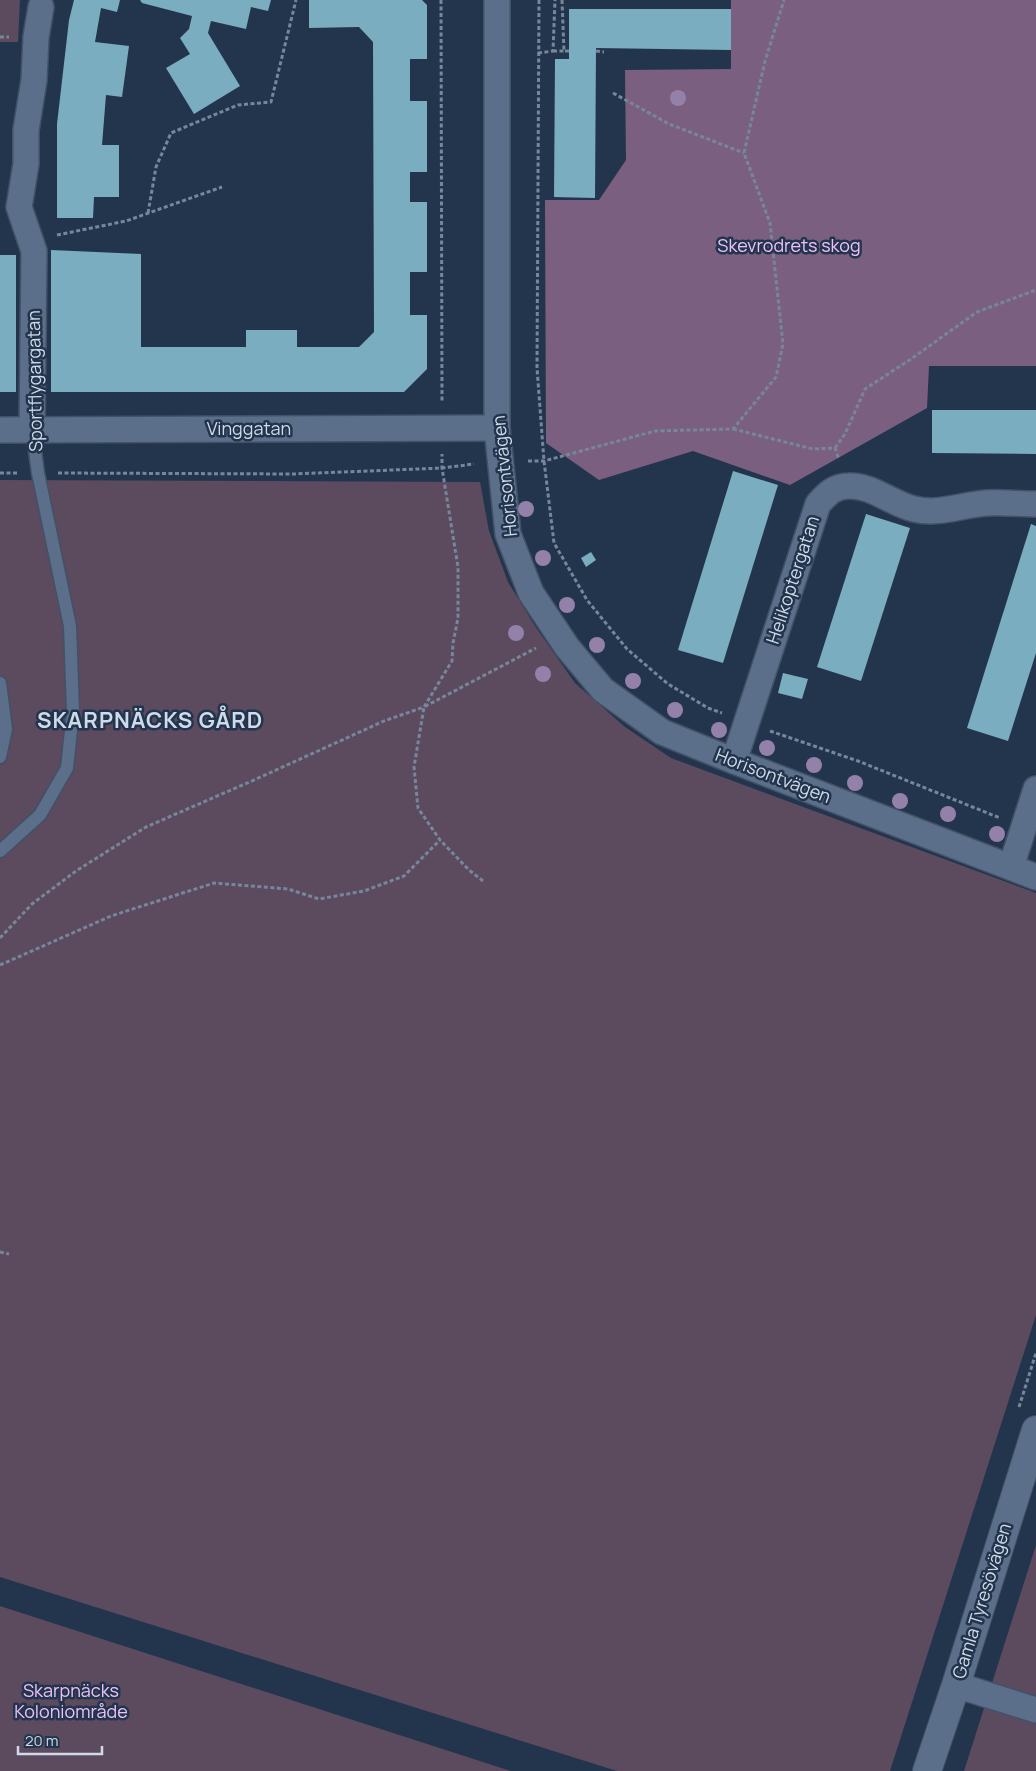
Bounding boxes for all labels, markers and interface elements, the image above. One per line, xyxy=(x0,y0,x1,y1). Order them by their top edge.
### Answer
park label: Skevrodrets skog xyxy=(717,233,861,257)
street label: Sportflygargatan xyxy=(21,310,47,452)
street label: Horisontvägen xyxy=(486,414,522,538)
street label: Vinggatan xyxy=(207,416,291,440)
street label: Helikoptergatan xyxy=(760,513,824,647)
district label: SKARPNÄCKS GÅRD xyxy=(37,705,263,735)
street label: Horisontvägen xyxy=(712,742,835,808)
street label: Gamla Tyresövägen xyxy=(946,1520,1016,1681)
park label: Skarpnäcks Koloniområde xyxy=(14,1678,128,1723)
scale bar xyxy=(18,1724,101,1756)
text: 20 m xyxy=(25,1730,58,1751)

